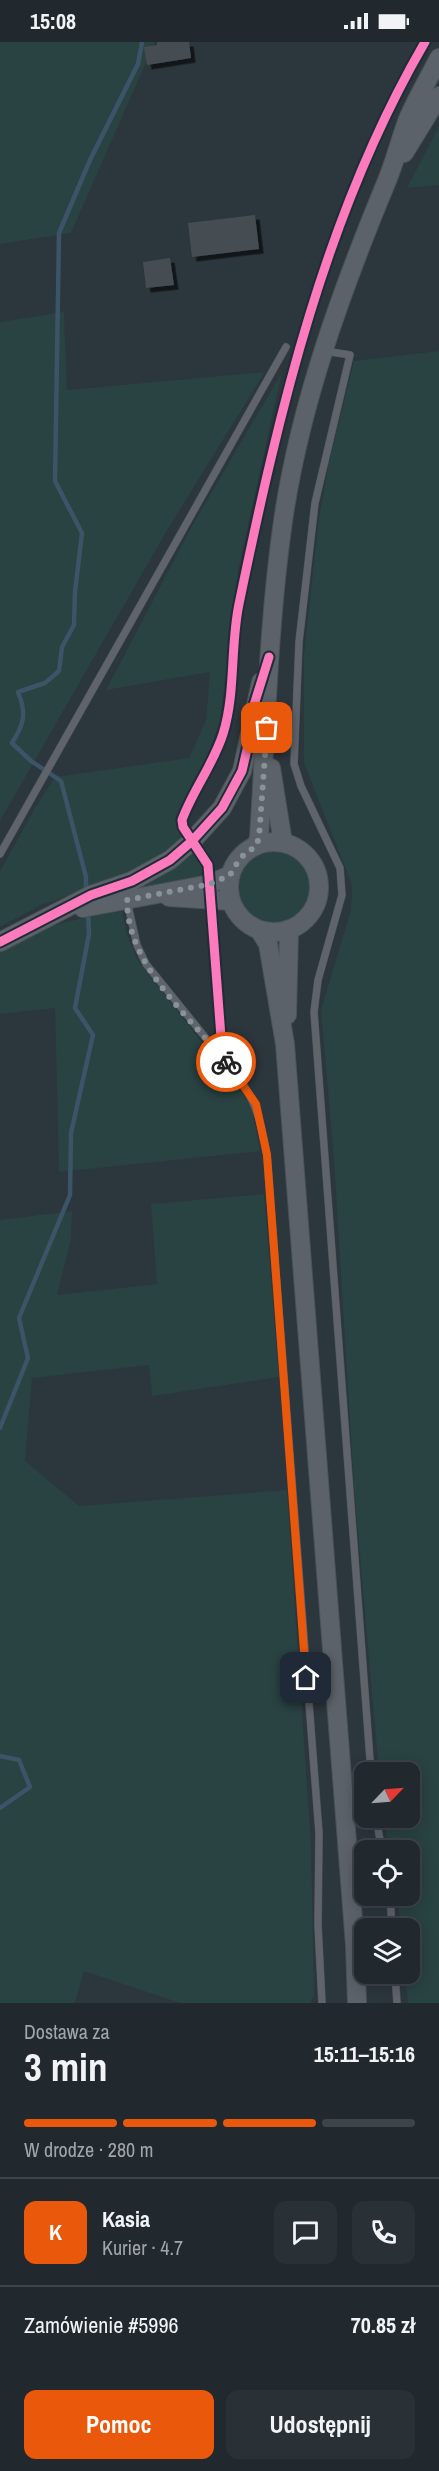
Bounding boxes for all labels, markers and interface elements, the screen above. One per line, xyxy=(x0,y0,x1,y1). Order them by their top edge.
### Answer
text: 15:08 xyxy=(30,6,76,36)
pin xyxy=(241,702,292,753)
icon: bag xyxy=(250,711,283,744)
courier xyxy=(196,1032,256,1092)
icon: bike xyxy=(210,1046,243,1079)
pin xyxy=(280,1652,331,1703)
icon: home xyxy=(289,1661,322,1694)
north arrow xyxy=(354,1762,420,1828)
map controls xyxy=(354,1762,420,1984)
button: locate xyxy=(354,1840,420,1906)
button: layers xyxy=(354,1918,420,1984)
text: Dostawa za xyxy=(24,2018,110,2045)
text: 15:11–15:16 xyxy=(314,2039,415,2069)
text: 3 min xyxy=(24,2041,108,2093)
text: W drodze · 280 m xyxy=(24,2136,153,2163)
button: chat xyxy=(274,2201,337,2264)
button: phone xyxy=(352,2201,415,2264)
text: Kasia xyxy=(102,2204,150,2234)
text: K xyxy=(49,2217,62,2247)
text: Kurier · 4.7 xyxy=(102,2234,183,2261)
text: Zamówienie #5996 xyxy=(24,2310,178,2340)
text: 70.85 zł xyxy=(351,2310,415,2340)
button: Pomoc xyxy=(24,2390,214,2459)
button: Udostępnij xyxy=(226,2390,415,2459)

